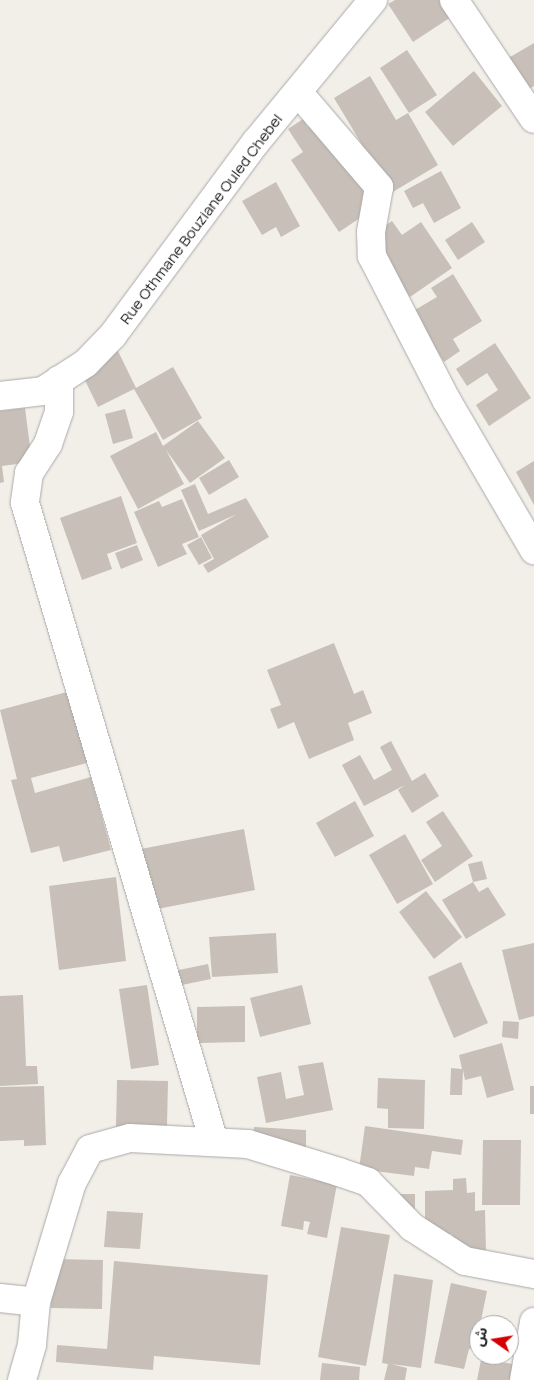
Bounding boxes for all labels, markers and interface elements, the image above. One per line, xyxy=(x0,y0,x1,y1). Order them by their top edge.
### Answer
street label: Rue Othmane Bouziane Ouled Chebel xyxy=(116,110,286,328)
north arrow xyxy=(469,1315,519,1365)
text: ش xyxy=(468,1325,491,1348)

